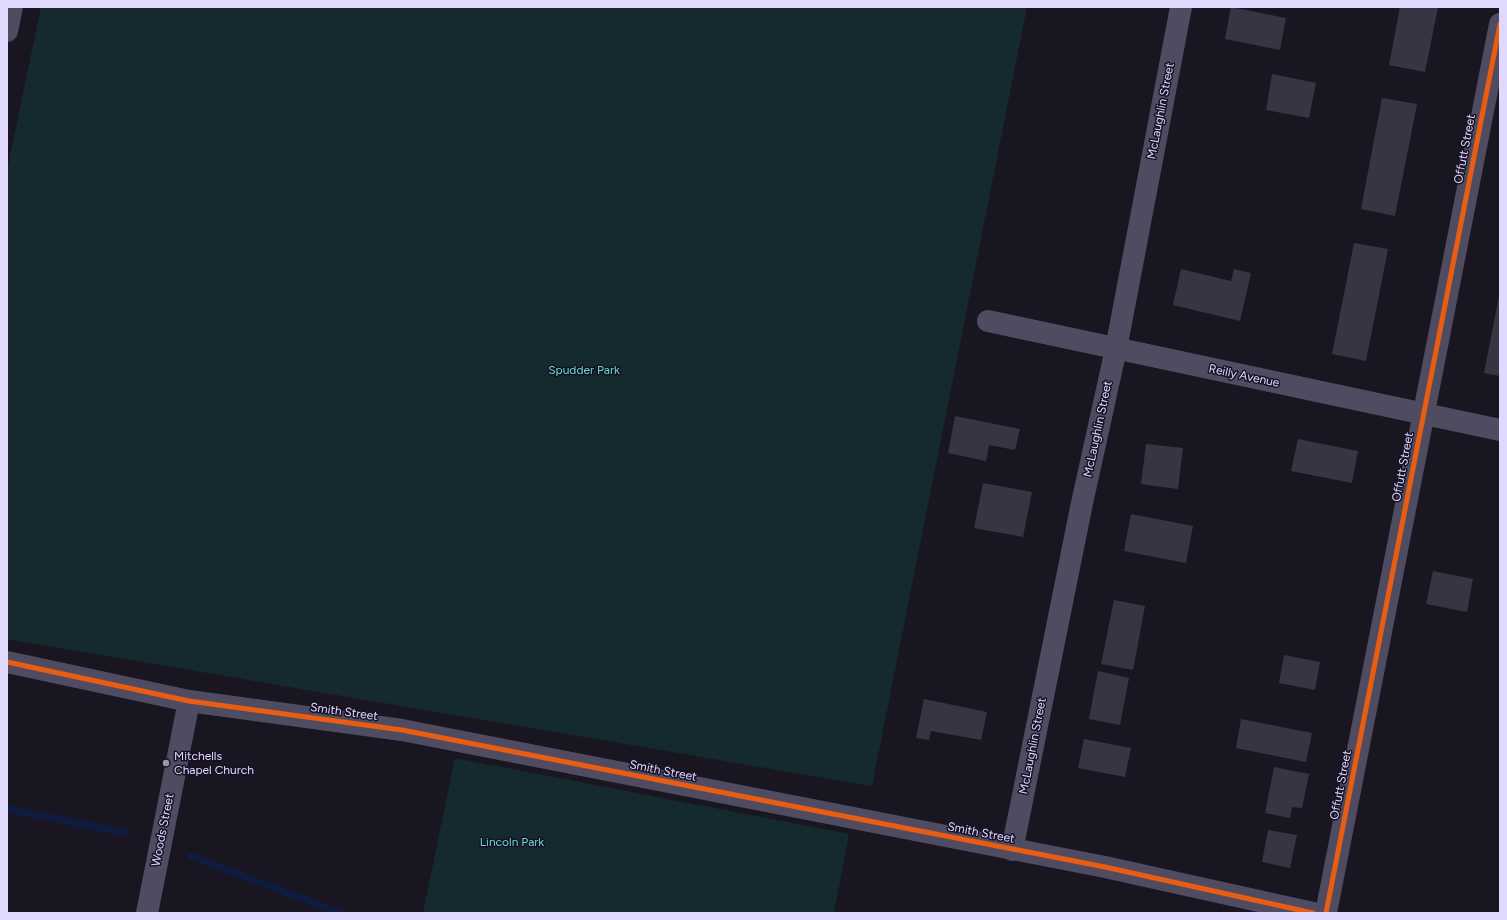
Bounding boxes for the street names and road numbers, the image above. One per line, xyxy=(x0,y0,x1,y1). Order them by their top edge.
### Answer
street label: McLaughlin Street xyxy=(1145,61,1177,161)
street label: Offutt Street xyxy=(1451,113,1479,185)
street label: Reilly Avenue xyxy=(1207,361,1281,391)
street label: McLaughlin Street xyxy=(1081,380,1115,478)
street label: Offutt Street xyxy=(1389,431,1417,503)
street label: McLaughlin Street xyxy=(1017,696,1049,796)
street label: Smith Street xyxy=(309,700,379,724)
street label: Offutt Street xyxy=(1327,749,1355,821)
street label: Smith Street xyxy=(628,757,698,785)
street label: Woods Street xyxy=(149,792,177,868)
street label: Smith Street xyxy=(946,819,1016,847)

